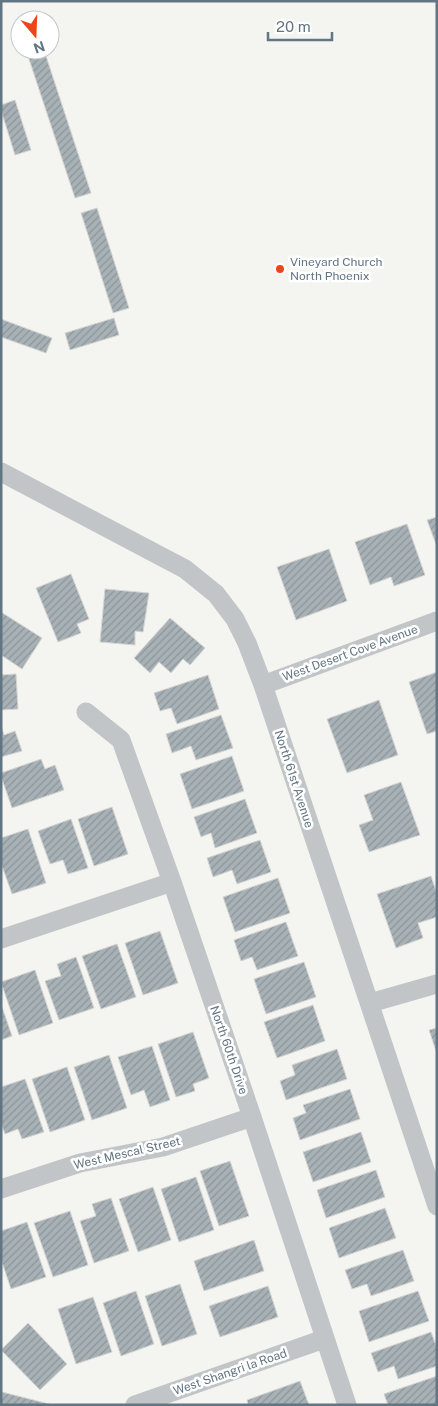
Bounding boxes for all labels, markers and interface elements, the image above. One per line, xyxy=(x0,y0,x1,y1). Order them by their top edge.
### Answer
north arrow xyxy=(10,10,60,60)
scale bar xyxy=(268,10,332,42)
text: 20 m xyxy=(276,18,311,35)
text: N xyxy=(31,38,47,57)
place label: Vineyard Church North Phoenix xyxy=(290,255,383,283)
marker: Vineyard Church North Phoenix xyxy=(274,263,286,275)
street label: West Desert Cove Avenue xyxy=(280,622,420,684)
street label: North 61st Avenue xyxy=(272,728,316,830)
street label: North 60th Drive xyxy=(207,1004,251,1096)
street label: West Mescal Street xyxy=(72,1134,182,1172)
street label: West Shangri la Road xyxy=(171,1346,289,1398)

